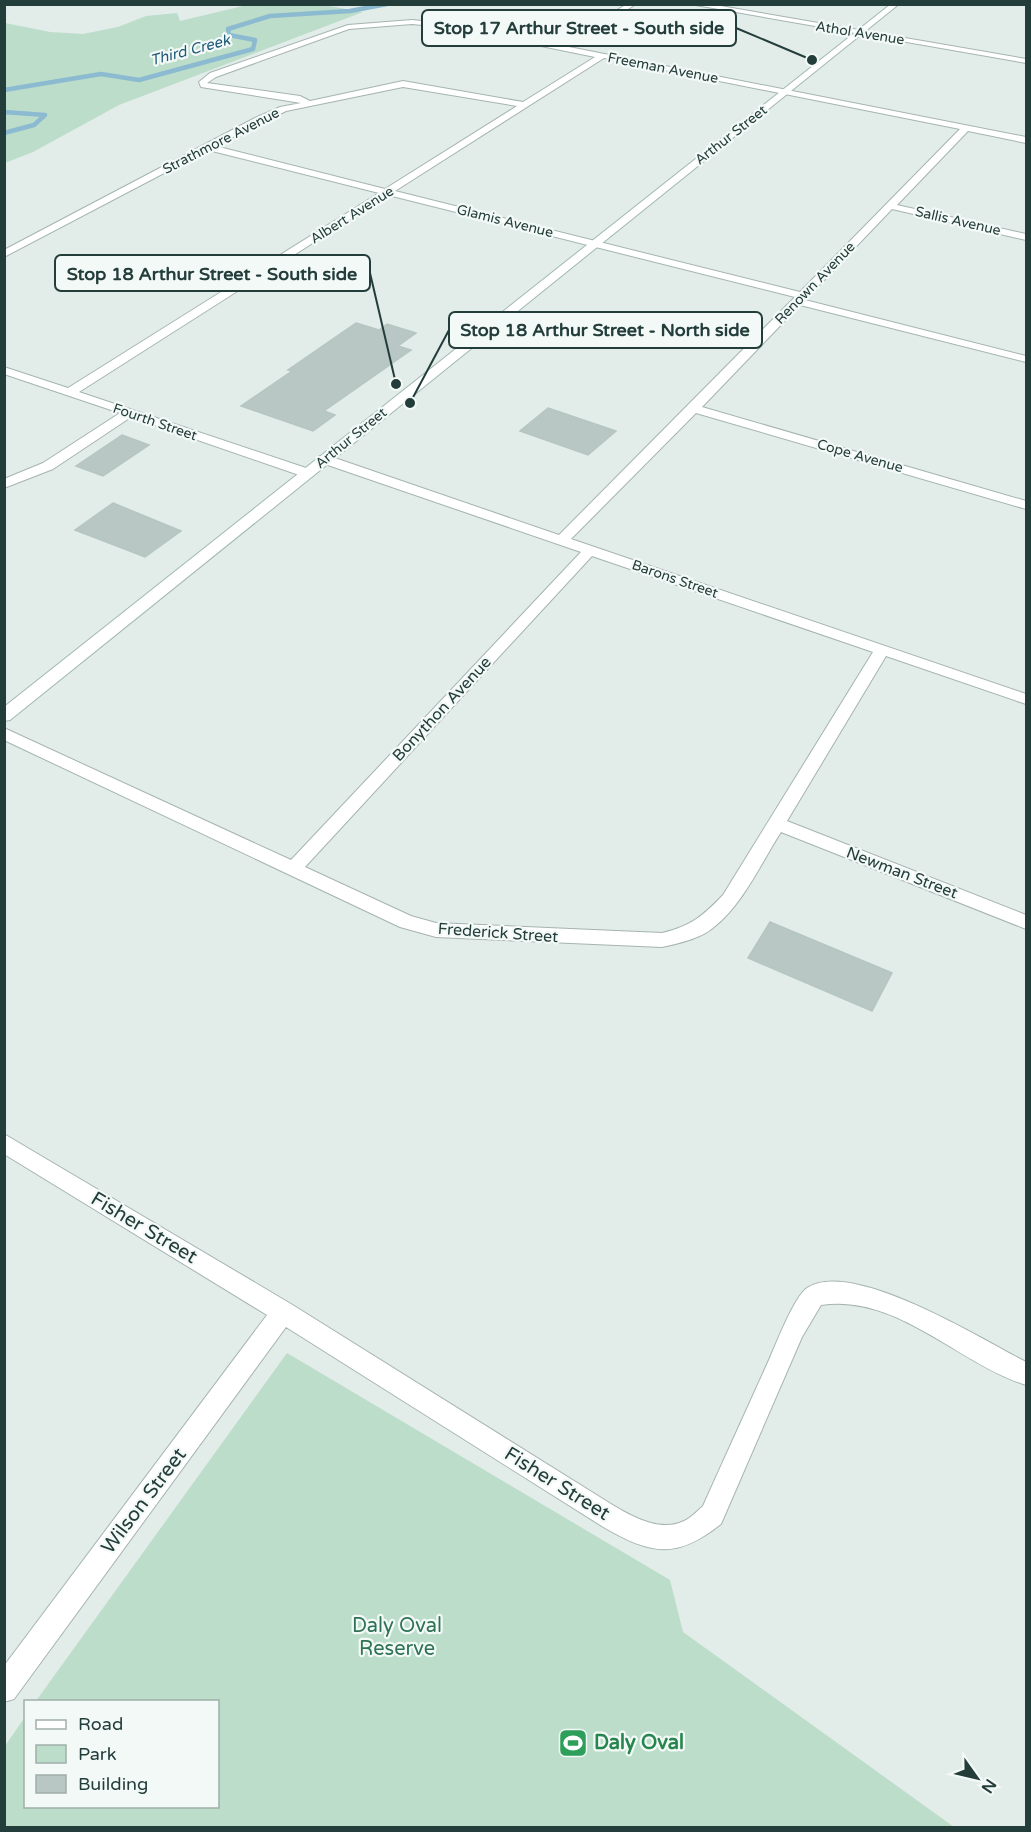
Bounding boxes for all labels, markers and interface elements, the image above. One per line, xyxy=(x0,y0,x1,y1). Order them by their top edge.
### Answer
callout: Stop 17 Arthur Street - South side xyxy=(422,10,736,46)
text: Stop 17 Arthur Street - South side xyxy=(434,17,724,39)
street label: Athol Avenue xyxy=(814,18,906,48)
water label: Third Creek xyxy=(148,30,234,69)
street label: Freeman Avenue xyxy=(606,49,720,87)
street label: Arthur Street xyxy=(691,101,771,169)
street label: Strathmore Avenue xyxy=(160,104,282,178)
street label: Albert Avenue xyxy=(307,183,397,247)
street label: Glamis Avenue xyxy=(455,201,555,241)
street label: Sallis Avenue xyxy=(913,203,1003,239)
street label: Renown Avenue xyxy=(771,238,859,328)
callout: Stop 18 Arthur Street - South side xyxy=(55,255,370,291)
text: Stop 18 Arthur Street - South side xyxy=(67,263,357,285)
callout: Stop 18 Arthur Street - North side xyxy=(449,312,762,348)
text: Stop 18 Arthur Street - North side xyxy=(460,319,750,341)
street label: Fourth Street xyxy=(111,400,200,445)
street label: Arthur Street xyxy=(312,404,391,472)
street label: Cope Avenue xyxy=(815,436,905,476)
street label: Barons Street xyxy=(630,556,721,602)
street label: Bonython Avenue xyxy=(388,652,496,766)
street label: Newman Street xyxy=(844,843,960,903)
street label: Frederick Street xyxy=(437,919,559,947)
street label: Fisher Street xyxy=(86,1187,202,1269)
street label: Fisher Street xyxy=(500,1442,615,1526)
street label: Wilson Street xyxy=(96,1443,192,1559)
park label: Daly Oval Reserve xyxy=(352,1614,442,1661)
legend xyxy=(24,1700,219,1808)
text: Road xyxy=(78,1713,123,1735)
sports icon: Daly Oval xyxy=(557,1727,589,1759)
place label: Daly Oval xyxy=(594,1731,684,1755)
text: Park xyxy=(78,1743,117,1765)
north arrow xyxy=(947,1748,1007,1808)
text: Building xyxy=(78,1773,148,1795)
text: N xyxy=(977,1775,1000,1797)

